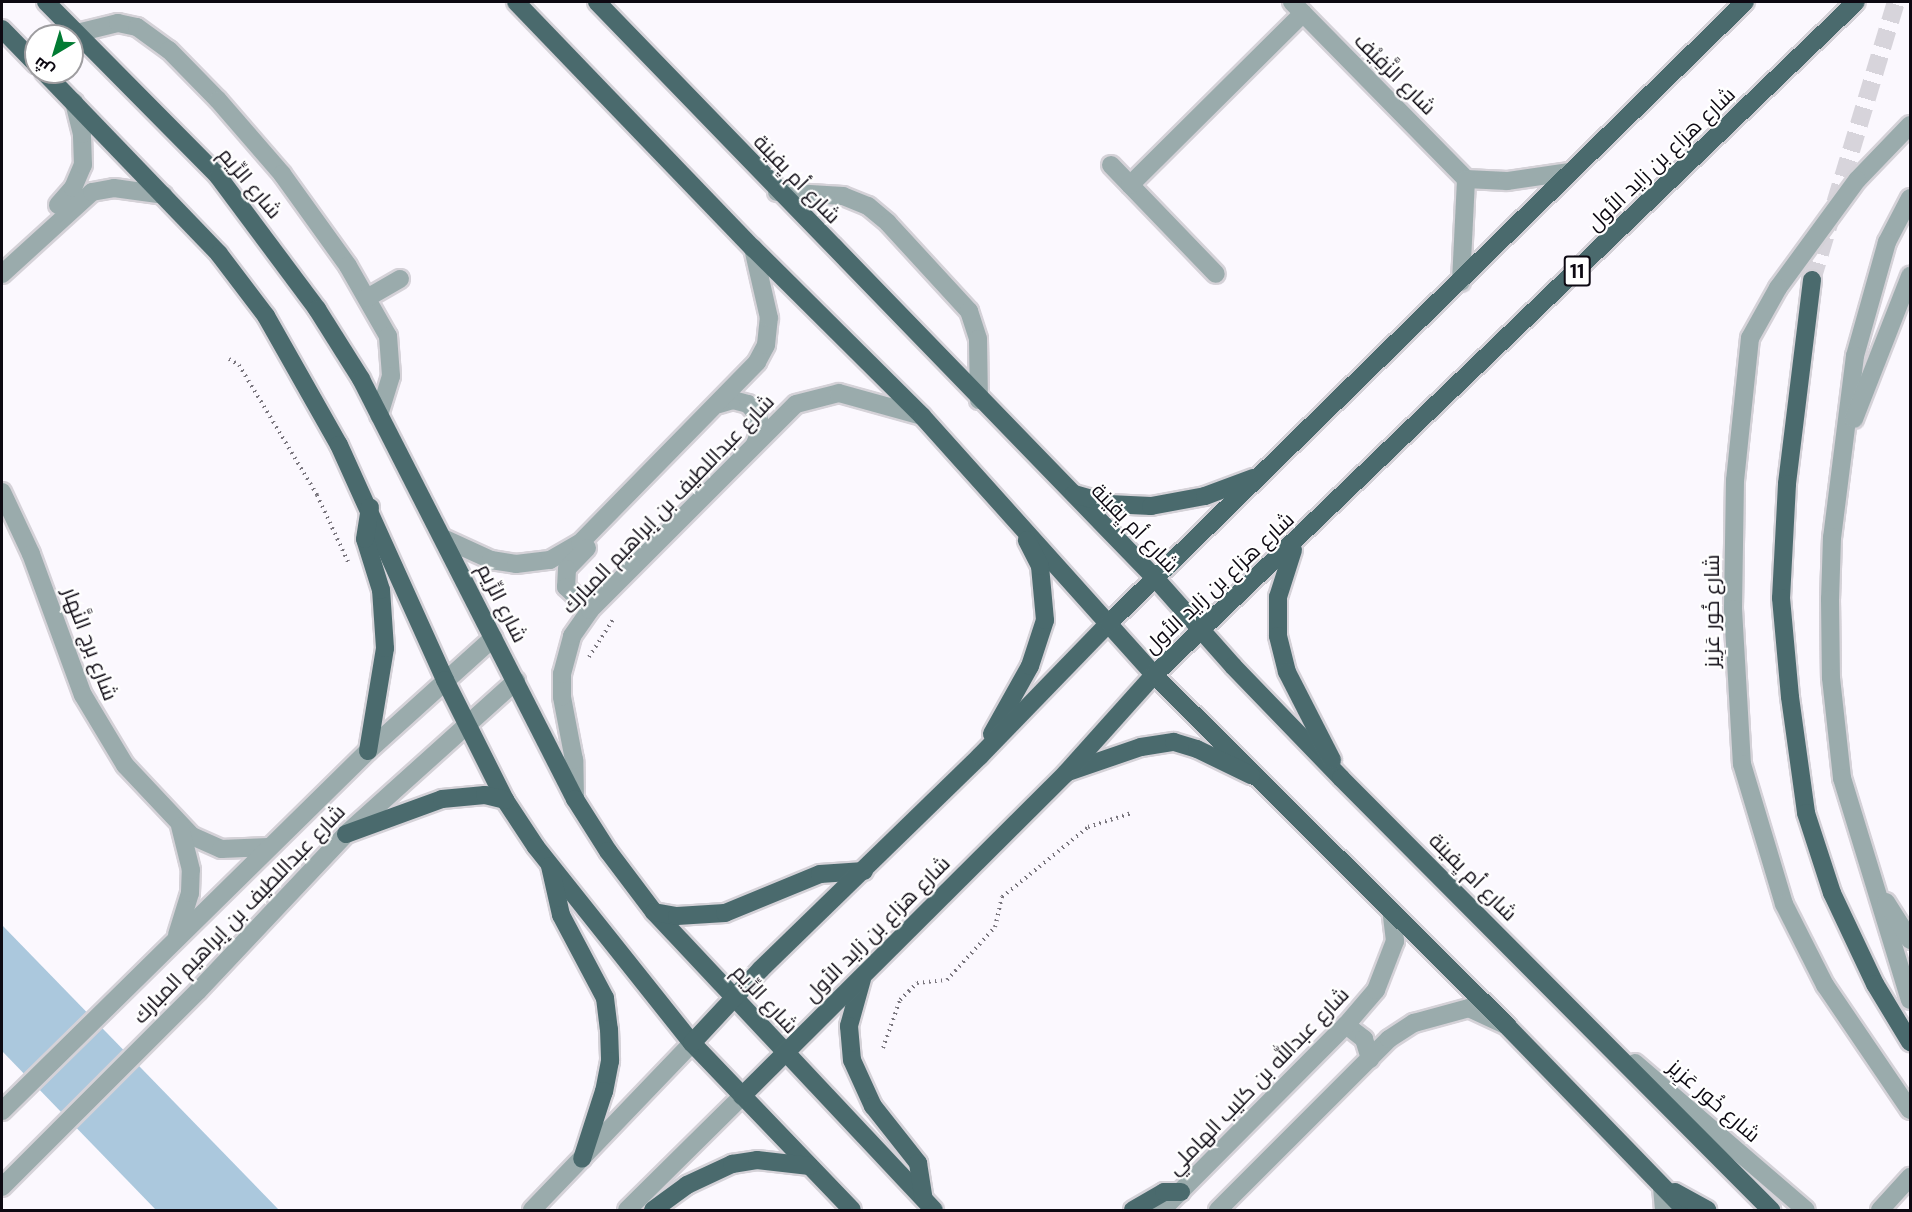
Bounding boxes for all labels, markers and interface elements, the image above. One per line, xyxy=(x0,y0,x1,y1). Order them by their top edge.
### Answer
north arrow xyxy=(24,24,84,84)
street label: شارع الزَّفِيْف xyxy=(1349,28,1441,120)
text: ش xyxy=(29,52,58,82)
street label: شارع هزاع بن زايد الأول xyxy=(1582,82,1740,236)
street label: شارع أم يِفينة xyxy=(748,129,846,229)
street label: شارع الرِّيم xyxy=(213,142,287,224)
road number: 11 xyxy=(1564,254,1590,288)
street label: شارع عبداللطيف بن إبراهيم المبارك xyxy=(556,389,780,619)
street label: شارع أم يِفينة xyxy=(1086,478,1184,578)
street label: شارع هزاع بن زايد الأول xyxy=(1139,507,1299,659)
street label: شارع خُور عَزِيز xyxy=(1699,554,1725,668)
street label: شارع الرِّيم xyxy=(471,559,533,647)
street label: شارع برج النَّهار xyxy=(57,584,123,704)
street label: شارع عبداللطيف بن إبراهيم المبارك xyxy=(127,799,351,1029)
street label: شارع أم يِفينة xyxy=(1424,828,1522,926)
street label: شارع هزاع بن زايد الأول xyxy=(799,851,955,1007)
street label: شارع الرِّيم xyxy=(727,959,803,1039)
street label: شارع عبدالله بن كليب الهاملي xyxy=(1162,982,1354,1180)
street label: شارع خُور عَزِيز xyxy=(1663,1054,1765,1148)

